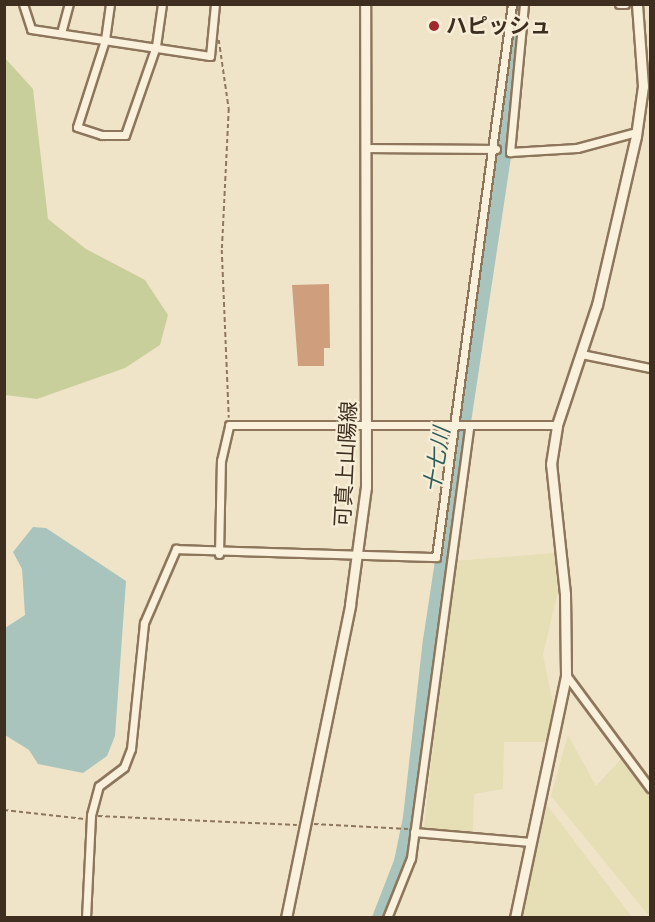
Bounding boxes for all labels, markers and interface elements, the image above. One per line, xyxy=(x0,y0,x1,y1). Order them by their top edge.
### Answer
place label: ハピッシュ xyxy=(446,13,551,39)
marker: ハピッシュ xyxy=(427,19,441,33)
street label: 可真上山陽線 xyxy=(330,400,362,528)
water label: 十七川 xyxy=(419,425,455,495)

